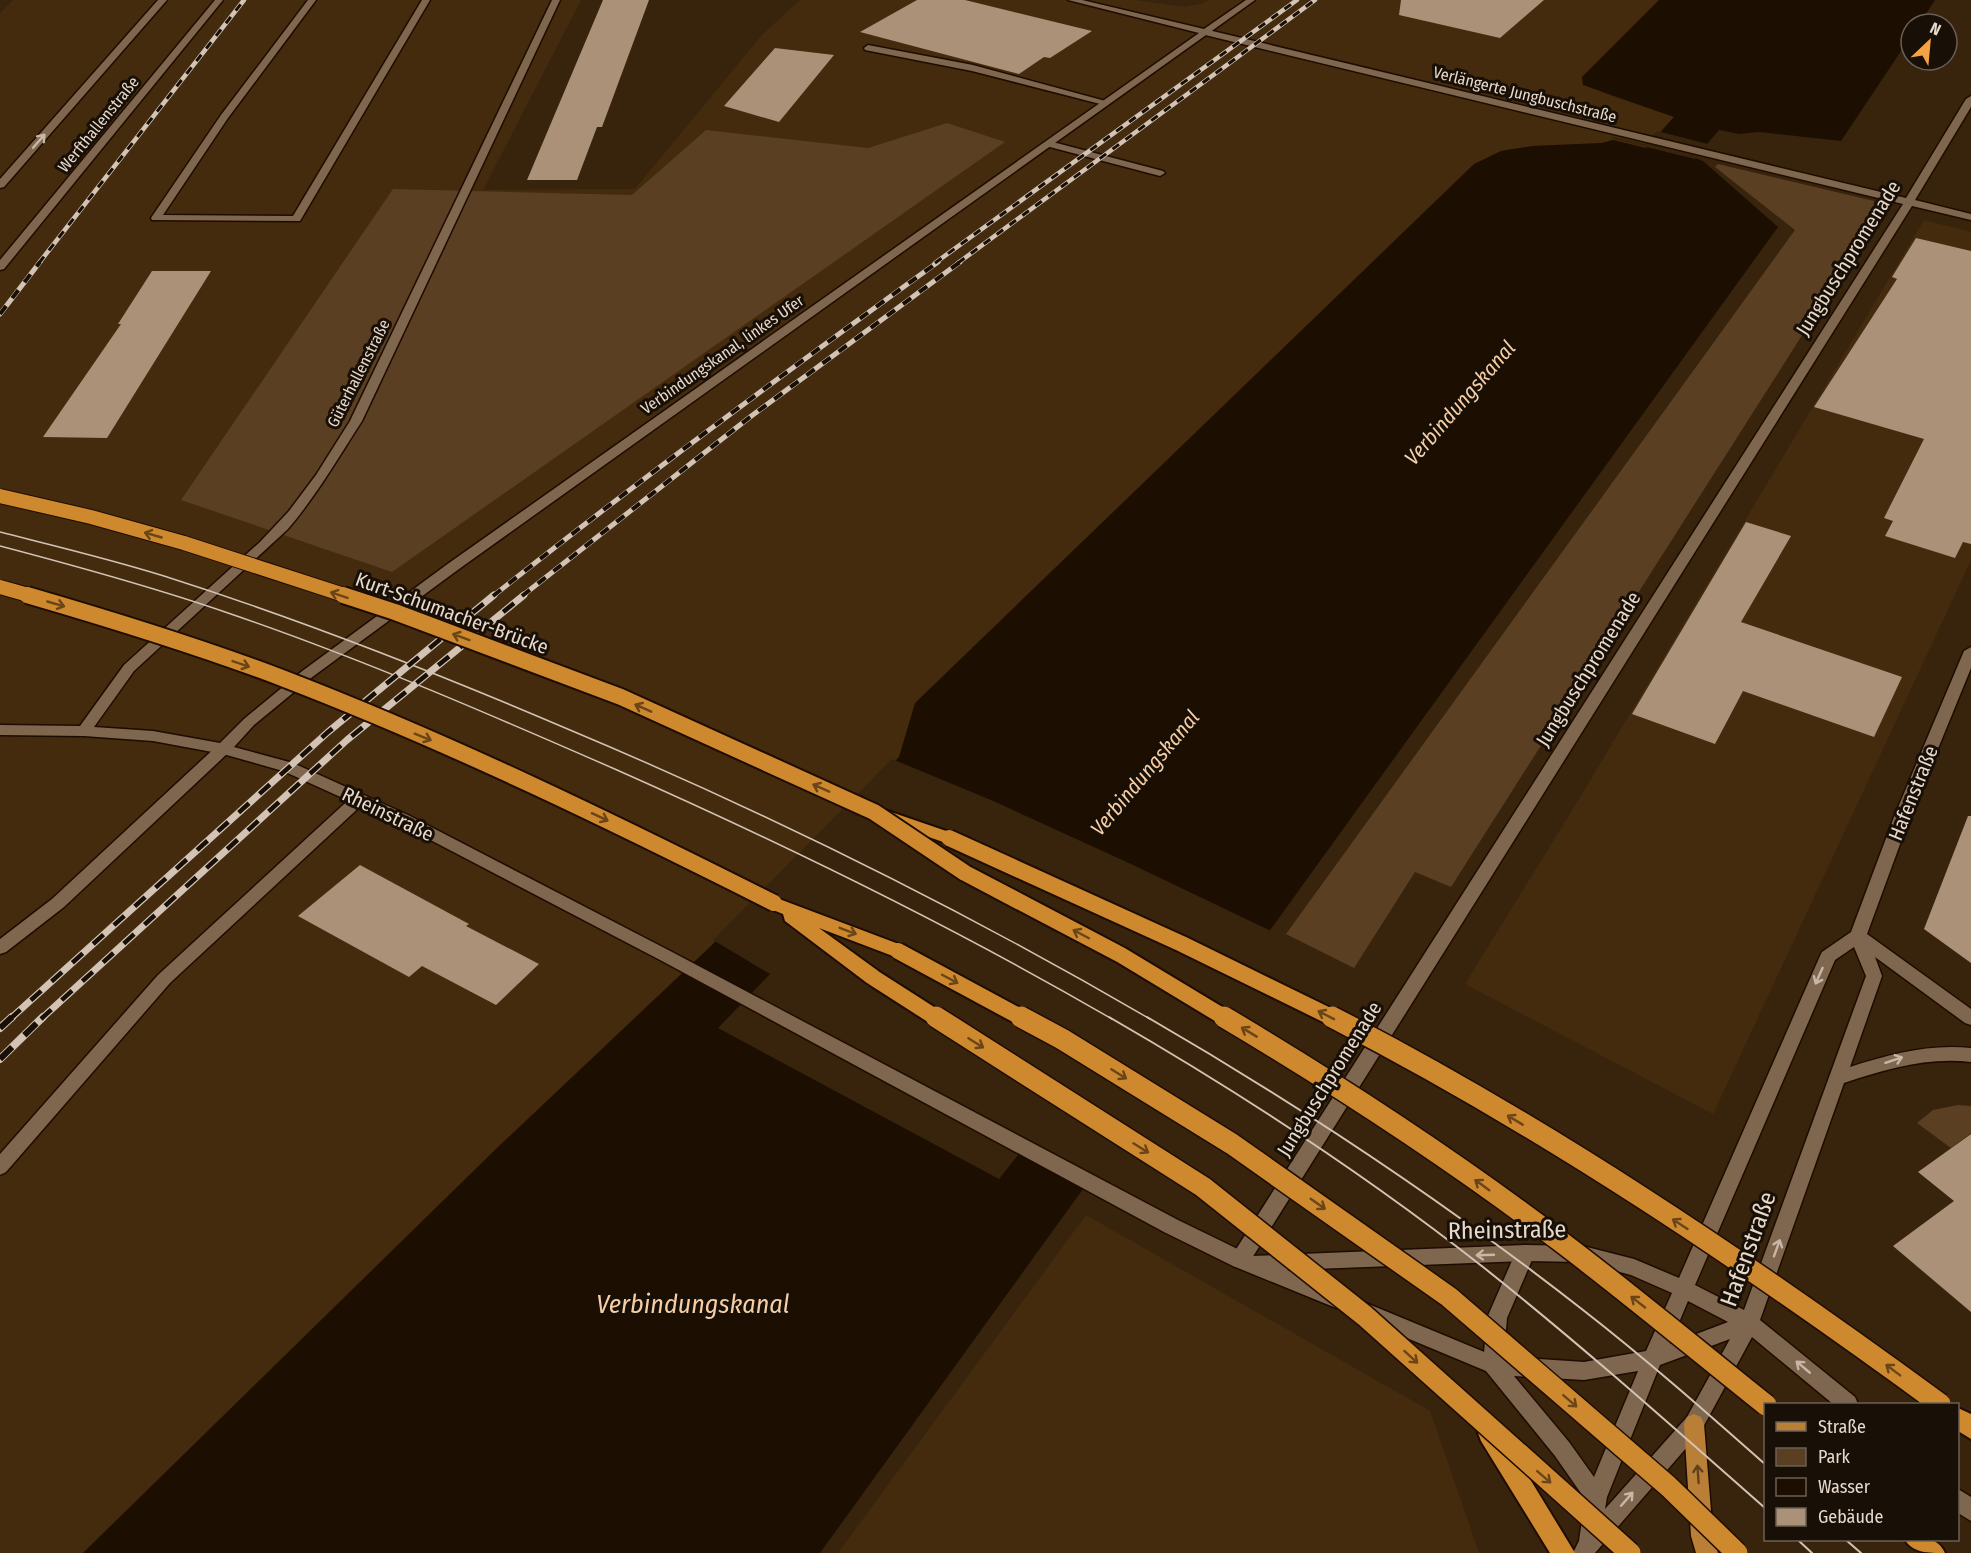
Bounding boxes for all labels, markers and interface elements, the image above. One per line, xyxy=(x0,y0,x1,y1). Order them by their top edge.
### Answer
north arrow xyxy=(1899,12,1959,72)
text: N xyxy=(1927,18,1944,40)
street label: Verlängerte Jungbuschstraße xyxy=(1431,63,1619,126)
street label: Werfthallenstraße xyxy=(54,73,143,176)
one-way arrow xyxy=(32,134,46,149)
street label: Jungbuschpromenade xyxy=(1791,176,1905,340)
street label: Verbindungskanal, linkes Ufer xyxy=(637,291,808,418)
street label: Güterhallenstraße xyxy=(323,316,394,430)
water label: Verbindungskanal xyxy=(1399,336,1521,470)
one-way arrow xyxy=(144,529,163,540)
street label: Kurt-Schumacher-Brücke xyxy=(352,567,552,659)
street label: Jungbuschpromenade xyxy=(1531,587,1645,751)
one-way arrow xyxy=(330,588,349,599)
one-way arrow xyxy=(46,598,65,610)
one-way arrow xyxy=(452,630,471,641)
one-way arrow xyxy=(232,660,250,671)
one-way arrow xyxy=(634,701,652,712)
water label: Verbindungskanal xyxy=(1085,705,1205,841)
one-way arrow xyxy=(413,731,431,743)
street label: Hafenstraße xyxy=(1883,742,1943,844)
street label: Rheinstraße xyxy=(338,782,438,846)
one-way arrow xyxy=(812,782,830,793)
one-way arrow xyxy=(591,812,609,823)
one-way arrow xyxy=(838,927,856,938)
one-way arrow xyxy=(1073,928,1090,940)
one-way arrow xyxy=(1812,966,1824,984)
one-way arrow xyxy=(940,974,958,985)
street label: Jungbuschpromenade xyxy=(1272,997,1386,1161)
one-way arrow xyxy=(1318,1009,1336,1020)
one-way arrow xyxy=(1241,1026,1258,1038)
one-way arrow xyxy=(968,1037,985,1050)
one-way arrow xyxy=(1884,1054,1903,1065)
one-way arrow xyxy=(1111,1068,1128,1081)
one-way arrow xyxy=(1507,1114,1524,1126)
one-way arrow xyxy=(1132,1142,1149,1154)
one-way arrow xyxy=(1475,1179,1491,1191)
street label: Hafenstraße xyxy=(1714,1188,1782,1310)
one-way arrow xyxy=(1309,1198,1325,1210)
street label: Rheinstraße xyxy=(1448,1215,1566,1245)
one-way arrow xyxy=(1672,1218,1689,1230)
one-way arrow xyxy=(1772,1240,1783,1258)
one-way arrow xyxy=(1475,1249,1495,1261)
water label: Verbindungskanal xyxy=(596,1289,790,1320)
one-way arrow xyxy=(1630,1296,1646,1309)
one-way arrow xyxy=(1403,1350,1418,1364)
one-way arrow xyxy=(1795,1360,1811,1373)
one-way arrow xyxy=(1885,1363,1901,1376)
one-way arrow xyxy=(1562,1395,1578,1408)
legend xyxy=(1764,1403,1959,1541)
text: Straße xyxy=(1818,1416,1866,1438)
text: Park xyxy=(1818,1446,1851,1468)
one-way arrow xyxy=(1692,1465,1703,1485)
one-way arrow xyxy=(1536,1470,1551,1484)
text: Wasser xyxy=(1818,1476,1871,1498)
one-way arrow xyxy=(1621,1491,1634,1507)
text: Gebäude xyxy=(1818,1506,1884,1528)

